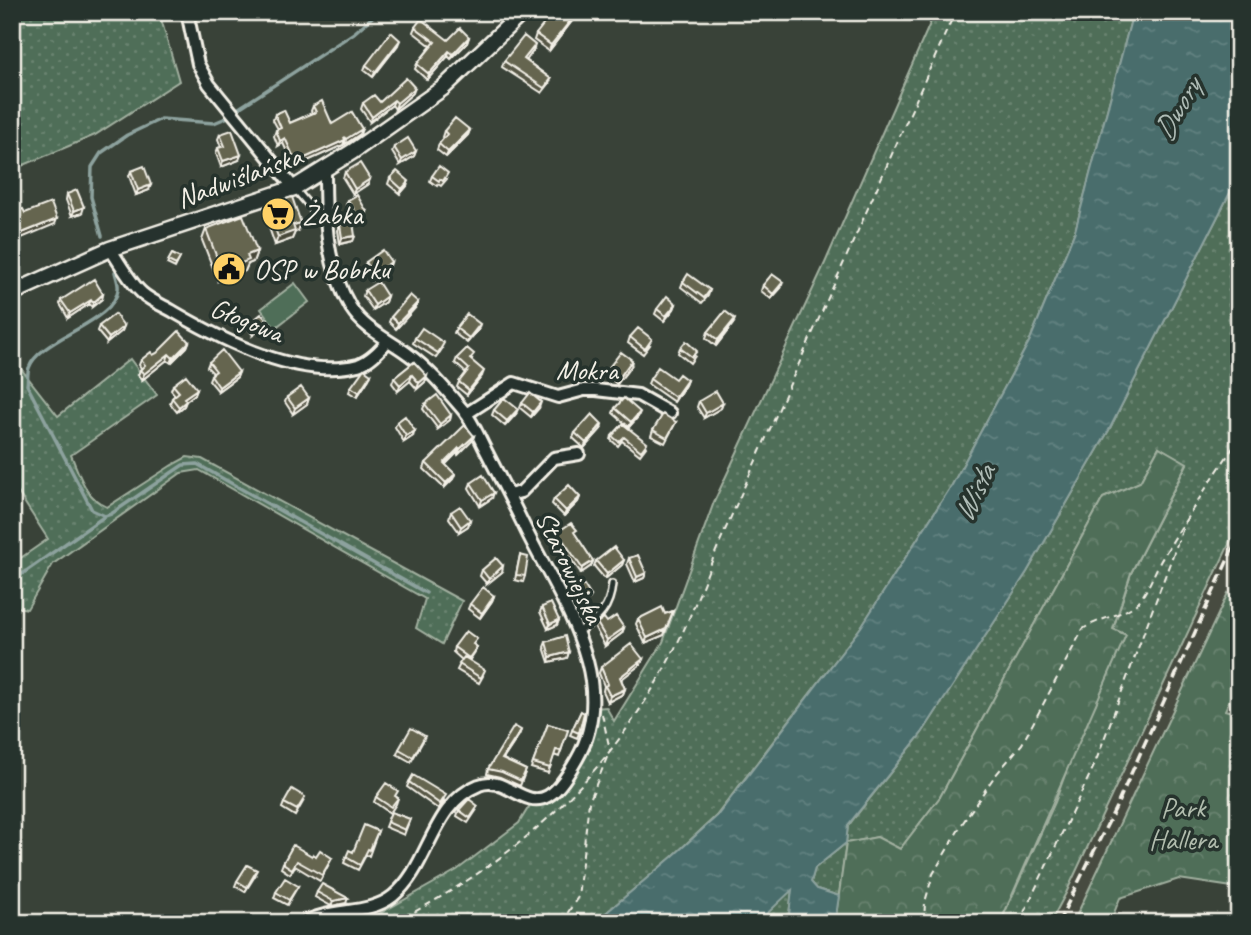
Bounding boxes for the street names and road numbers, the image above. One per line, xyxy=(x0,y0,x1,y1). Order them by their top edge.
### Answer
street label: Nadwiślańska xyxy=(172,138,308,216)
street label: Głogowa xyxy=(205,290,291,351)
street label: Mokra xyxy=(556,352,620,388)
street label: Starowiejska xyxy=(528,505,613,631)

